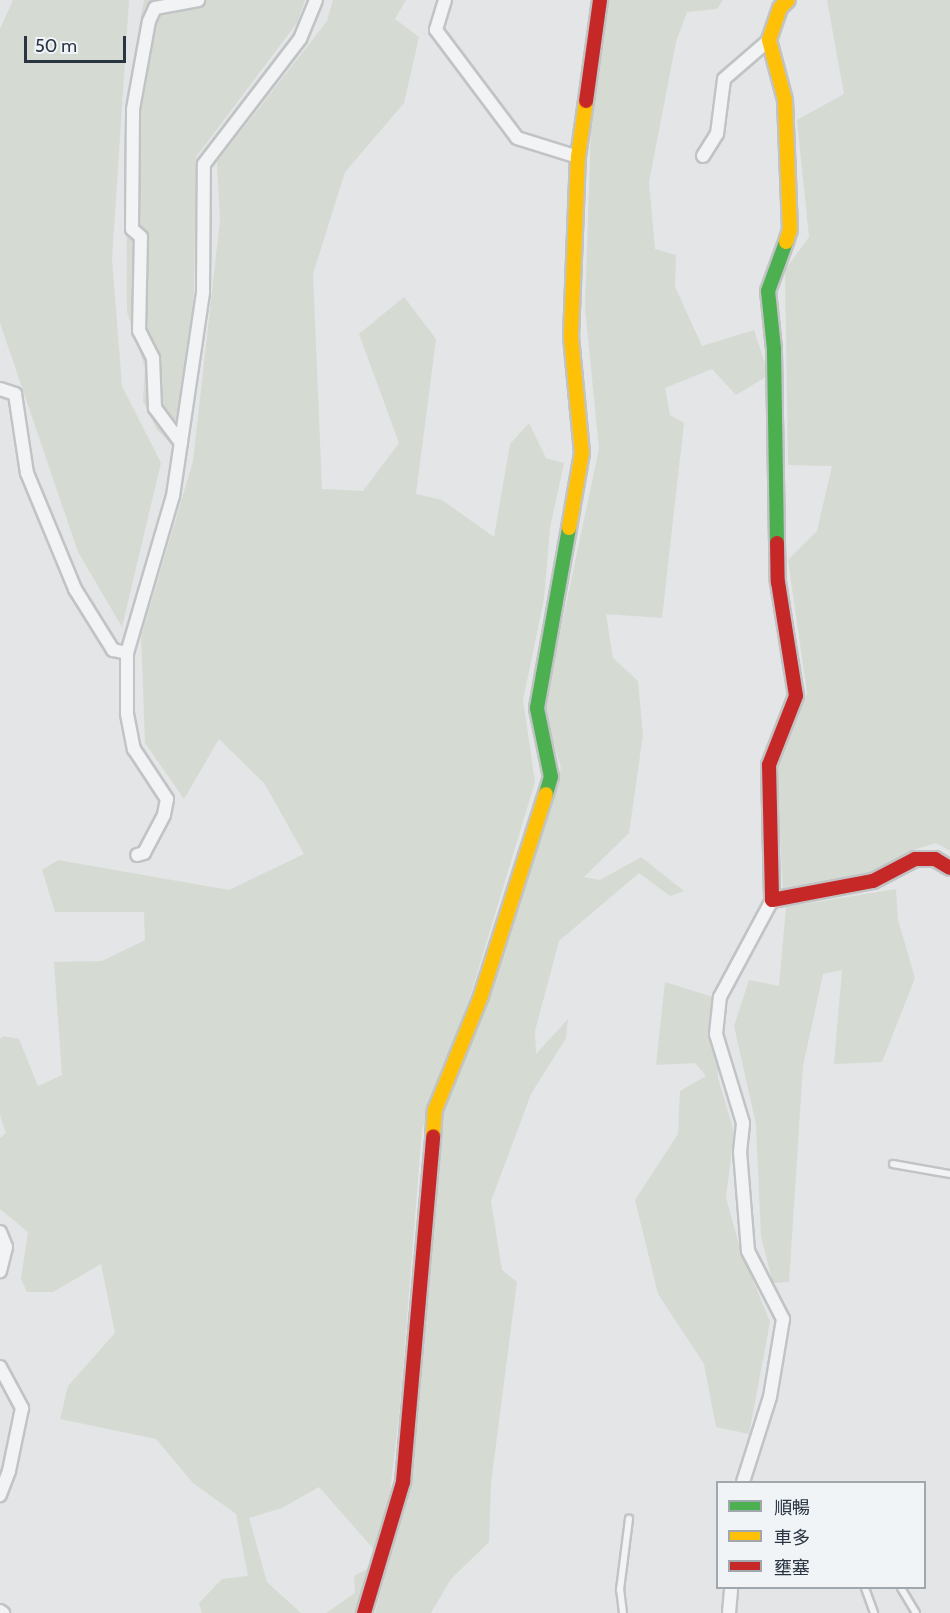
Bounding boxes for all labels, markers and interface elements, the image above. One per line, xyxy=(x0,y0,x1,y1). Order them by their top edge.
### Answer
scale bar xyxy=(27,24,129,62)
text: 50 m xyxy=(35,35,77,57)
legend xyxy=(716,1481,926,1589)
text: 順暢 xyxy=(774,1497,810,1519)
text: 車多 xyxy=(774,1527,810,1549)
text: 壅塞 xyxy=(774,1557,810,1579)

